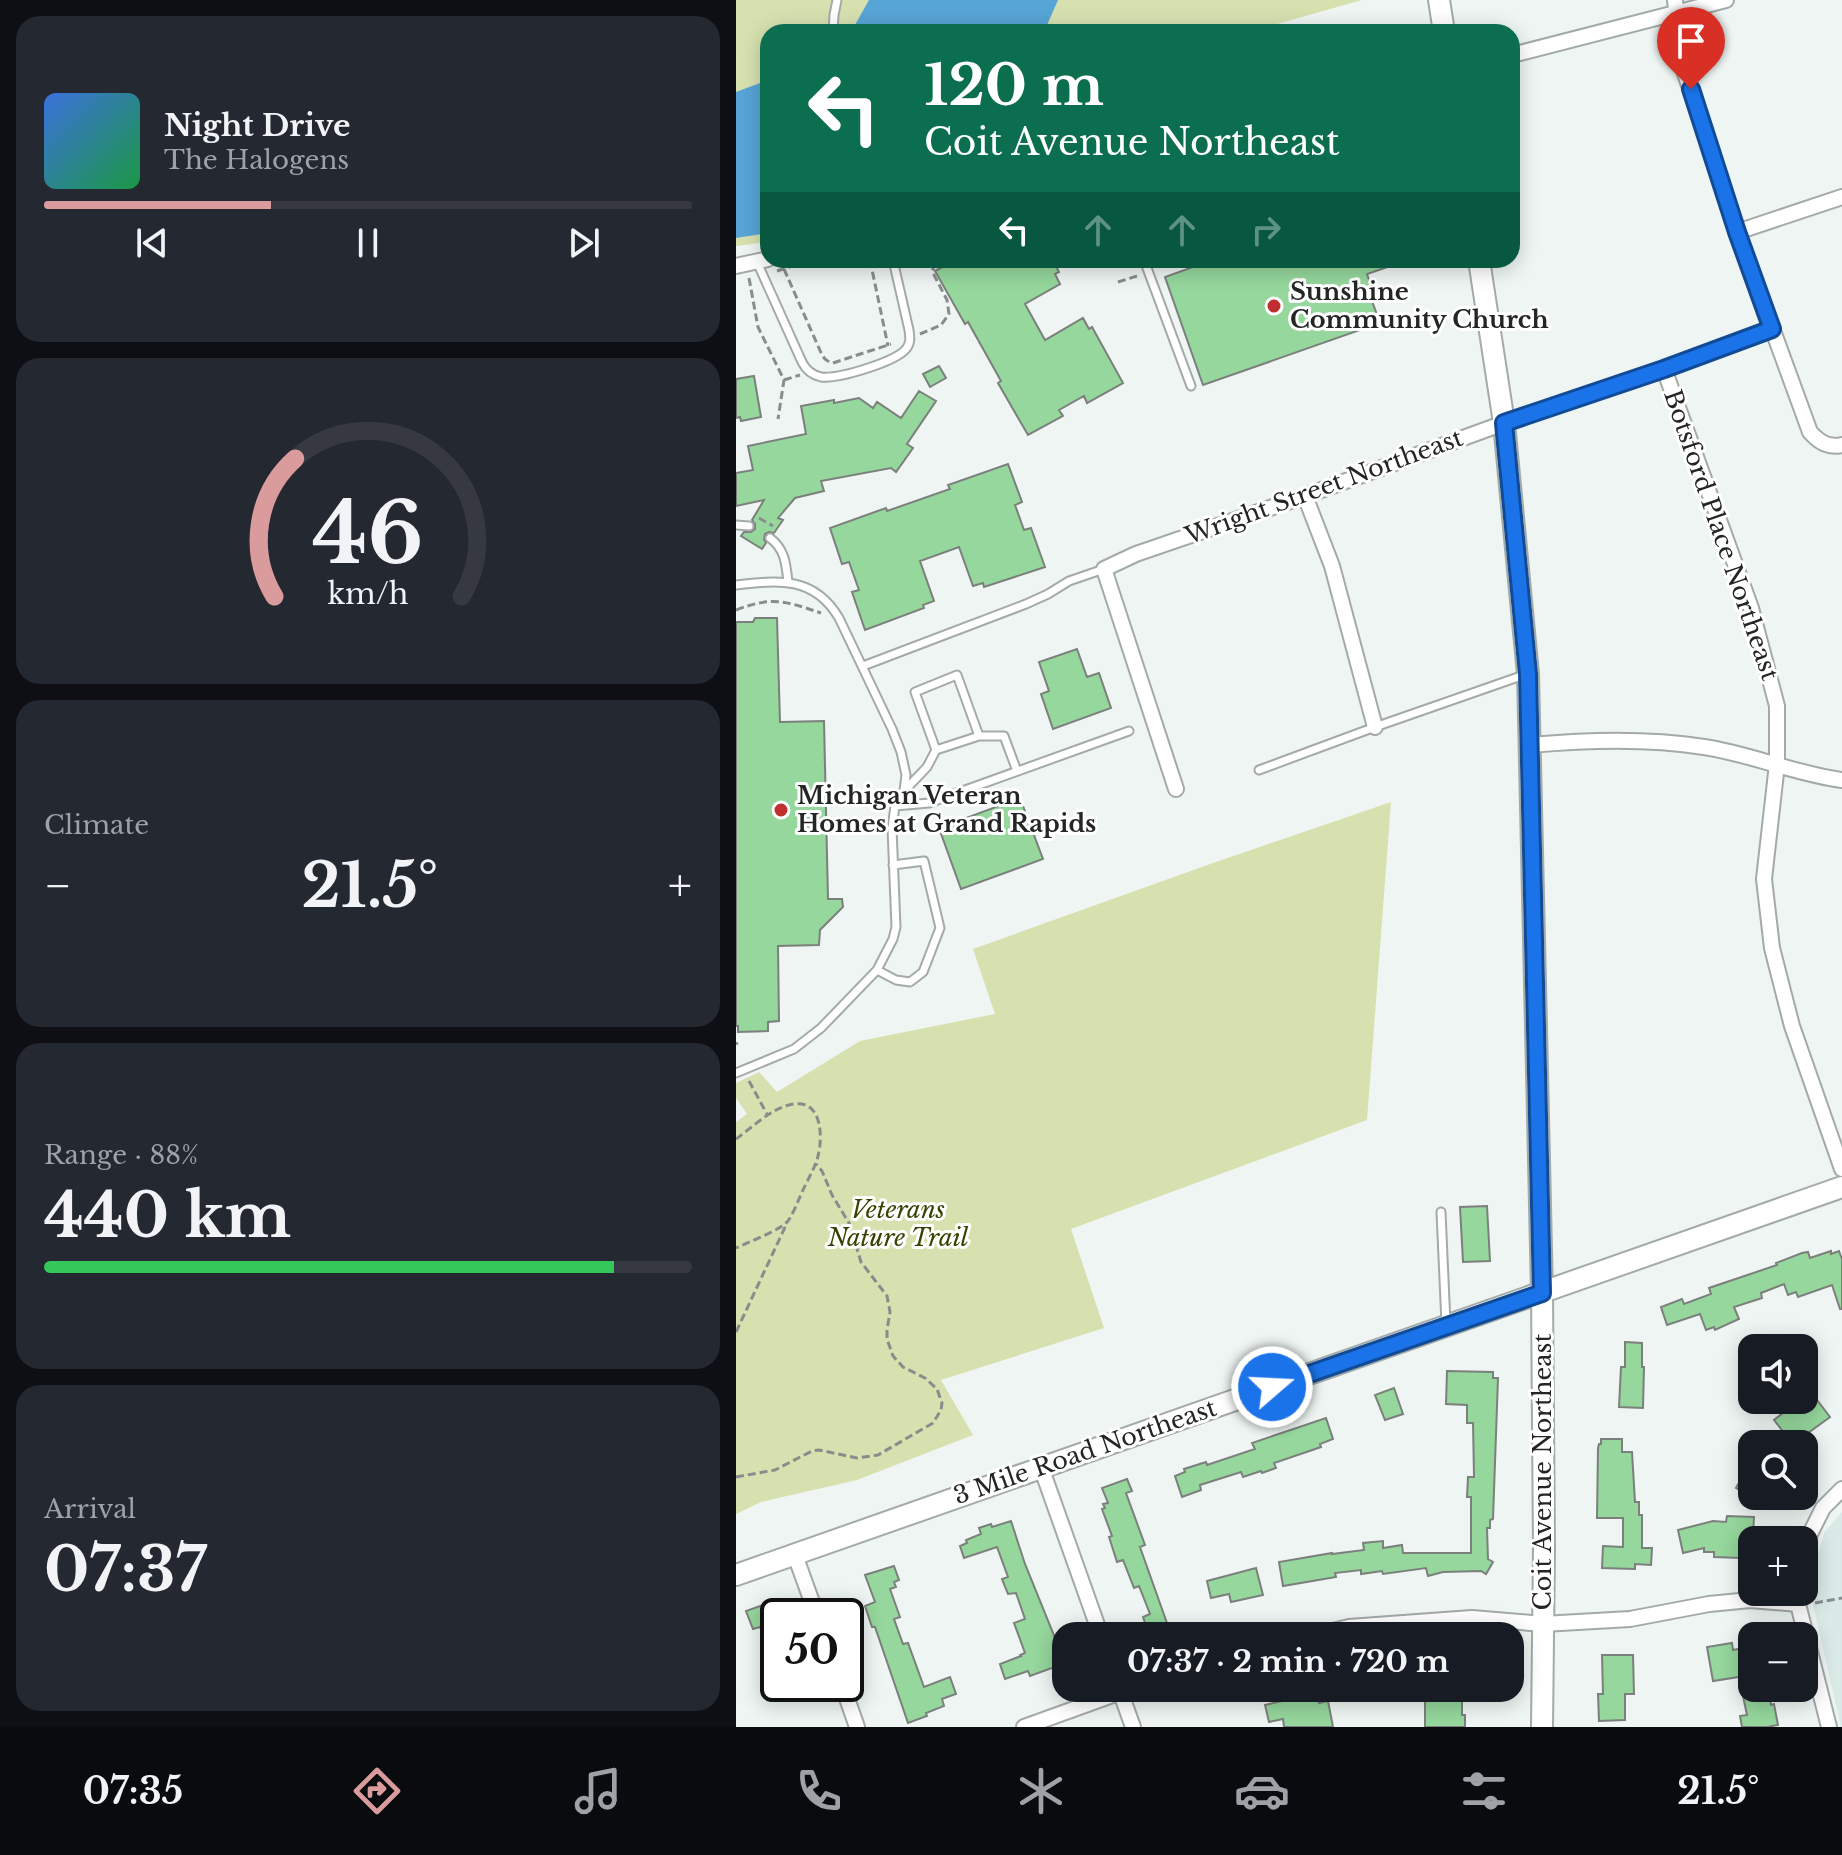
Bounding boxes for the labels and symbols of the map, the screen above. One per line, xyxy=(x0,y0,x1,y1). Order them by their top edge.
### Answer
pin xyxy=(1657,7,1725,89)
place label: Sunshine Community Church xyxy=(1290,277,1549,334)
marker: Sunshine Community Church xyxy=(1265,297,1283,315)
street label: Botsford Place Northeast xyxy=(1658,386,1785,684)
street label: Wright Street Northeast xyxy=(1180,423,1467,551)
place label: Michigan Veteran Homes at Grand Rapids xyxy=(797,781,1096,838)
marker: Michigan Veteran Homes at Grand Rapids xyxy=(772,801,790,819)
park label: Veterans Nature Trail xyxy=(827,1195,969,1252)
street label: Coit Avenue Northeast xyxy=(1528,1333,1557,1611)
position arrow xyxy=(1230,1345,1314,1429)
street label: 3 Mile Road Northeast xyxy=(950,1393,1220,1510)
speed limit sign: 50 xyxy=(760,1598,864,1702)

